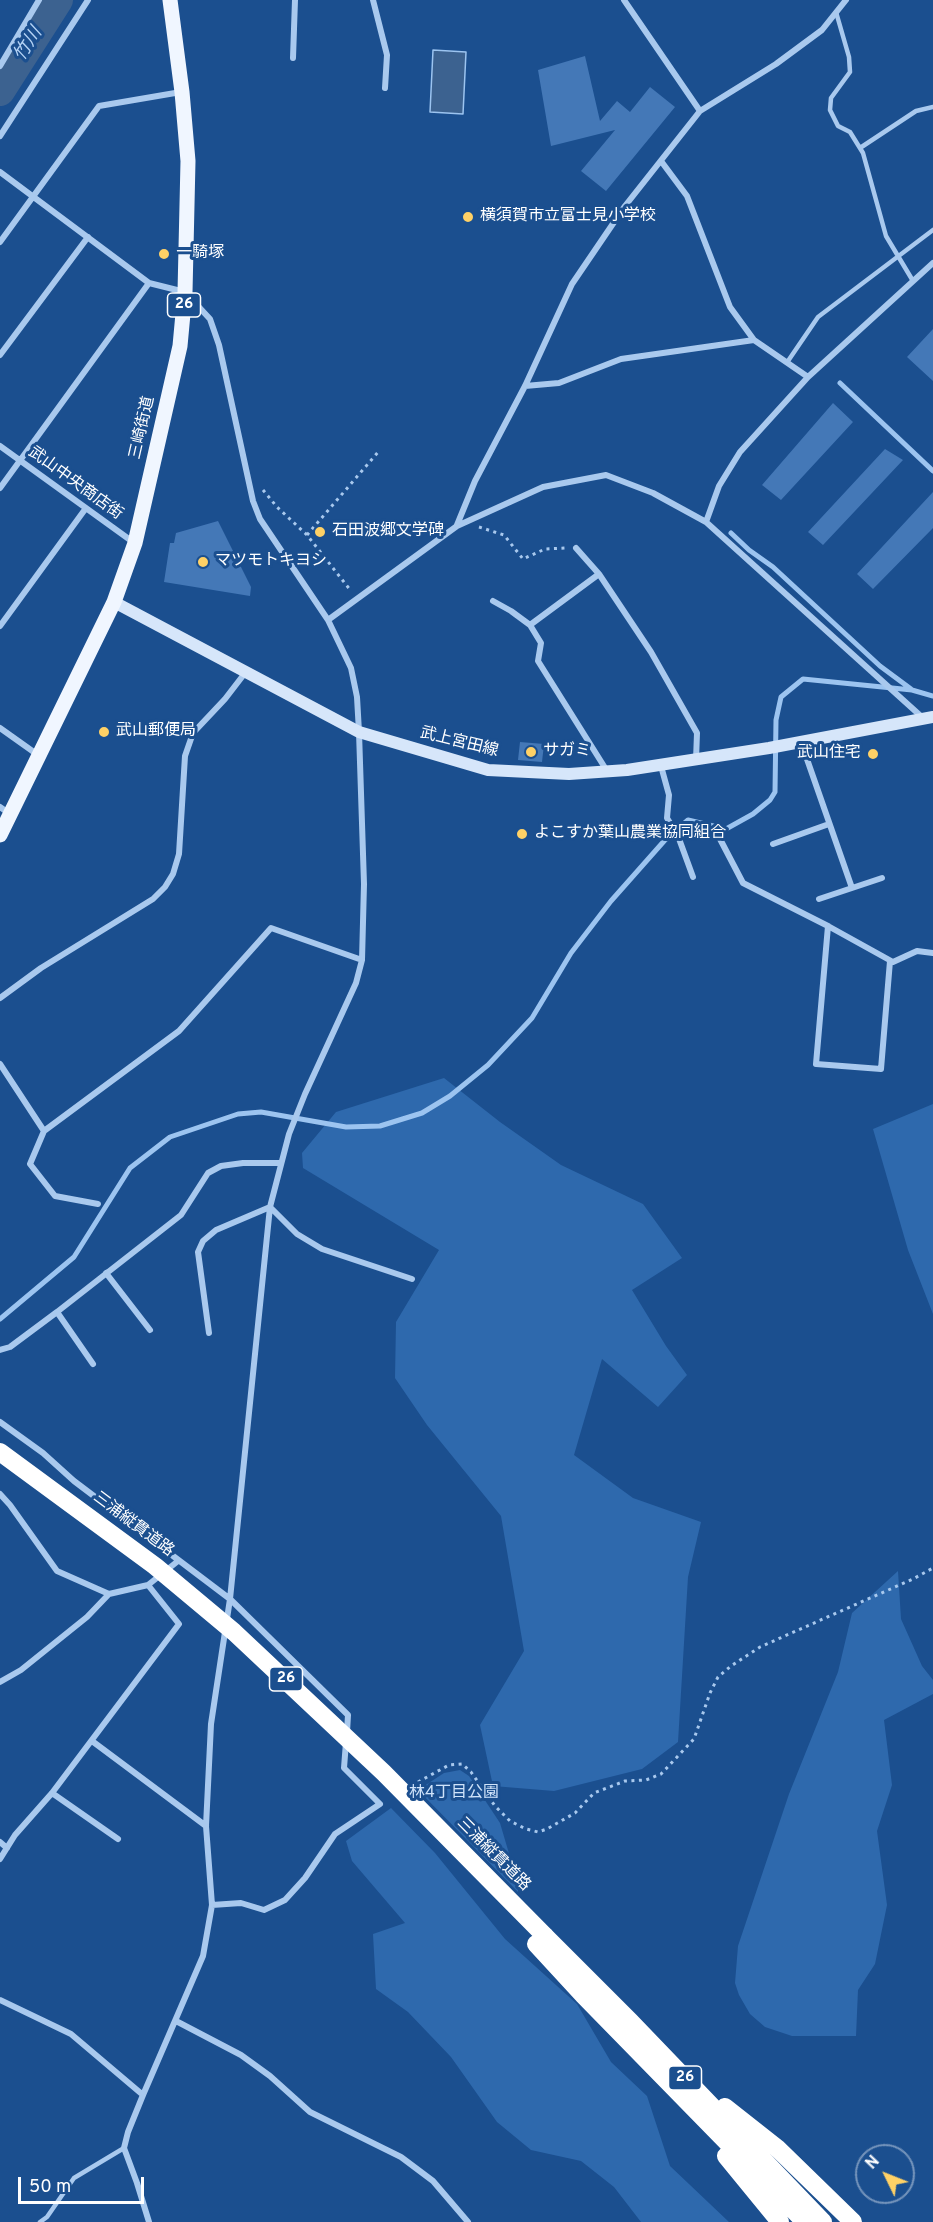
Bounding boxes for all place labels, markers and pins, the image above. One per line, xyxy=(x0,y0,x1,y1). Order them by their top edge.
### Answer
place label: 横須賀市立富士見小学校 xyxy=(480,207,656,227)
marker: 横須賀市立富士見小学校 xyxy=(461,210,475,224)
place label: 一騎塚 xyxy=(176,244,224,264)
marker: 一騎塚 xyxy=(157,247,171,261)
place label: 石田波郷文学碑 xyxy=(332,522,444,542)
marker: 石田波郷文学碑 xyxy=(313,525,327,539)
place label: マツモトキヨシ xyxy=(215,552,327,572)
marker: マツモトキヨシ xyxy=(196,555,210,569)
place label: 武山郵便局 xyxy=(116,722,196,742)
marker: 武山郵便局 xyxy=(97,725,111,739)
place label: サガミ xyxy=(543,742,591,762)
place label: 武山住宅 xyxy=(797,744,861,764)
marker: サガミ xyxy=(524,745,538,759)
marker: 武山住宅 xyxy=(866,747,880,761)
place label: よこすか葉山農業協同組合 xyxy=(534,824,726,844)
marker: よこすか葉山農業協同組合 xyxy=(515,827,529,841)

